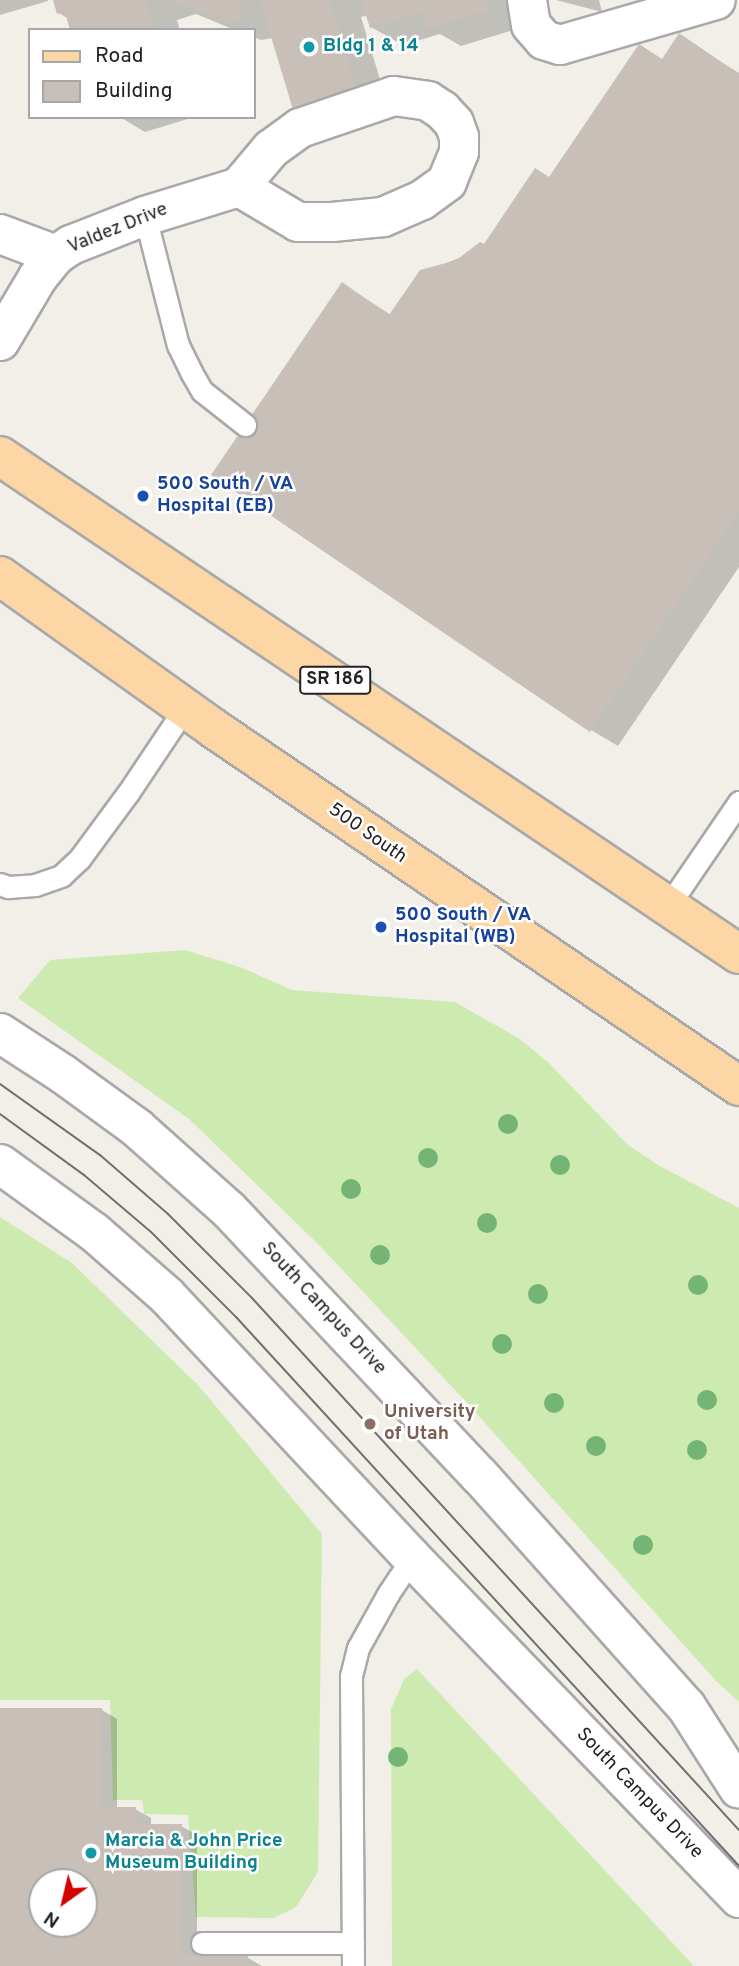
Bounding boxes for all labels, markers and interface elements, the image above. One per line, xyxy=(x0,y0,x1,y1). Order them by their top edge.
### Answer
legend xyxy=(28,28,256,119)
place label: Bldg 1 & 14 xyxy=(323,36,419,58)
marker: Bldg 1 & 14 xyxy=(301,39,317,55)
text: Road xyxy=(95,43,144,70)
text: Building xyxy=(95,78,173,105)
street label: Valdez Drive xyxy=(65,199,171,259)
place label: 500 South / VA Hospital (EB) xyxy=(157,474,294,518)
marker: 500 South / VA Hospital (EB) xyxy=(135,488,151,504)
road number: SR 186 xyxy=(298,666,372,694)
street label: 500 South xyxy=(323,799,411,869)
place label: 500 South / VA Hospital (WB) xyxy=(395,905,532,949)
marker: 500 South / VA Hospital (WB) xyxy=(373,919,389,935)
street label: South Campus Drive xyxy=(256,1238,390,1380)
place label: University of Utah xyxy=(384,1402,476,1446)
marker: University of Utah xyxy=(362,1416,378,1432)
street label: South Campus Drive xyxy=(571,1724,707,1864)
place label: Marcia & John Price Museum Building xyxy=(105,1831,283,1875)
marker: Marcia & John Price Museum Building xyxy=(83,1845,99,1861)
north arrow xyxy=(28,1868,98,1938)
text: N xyxy=(40,1905,65,1933)

